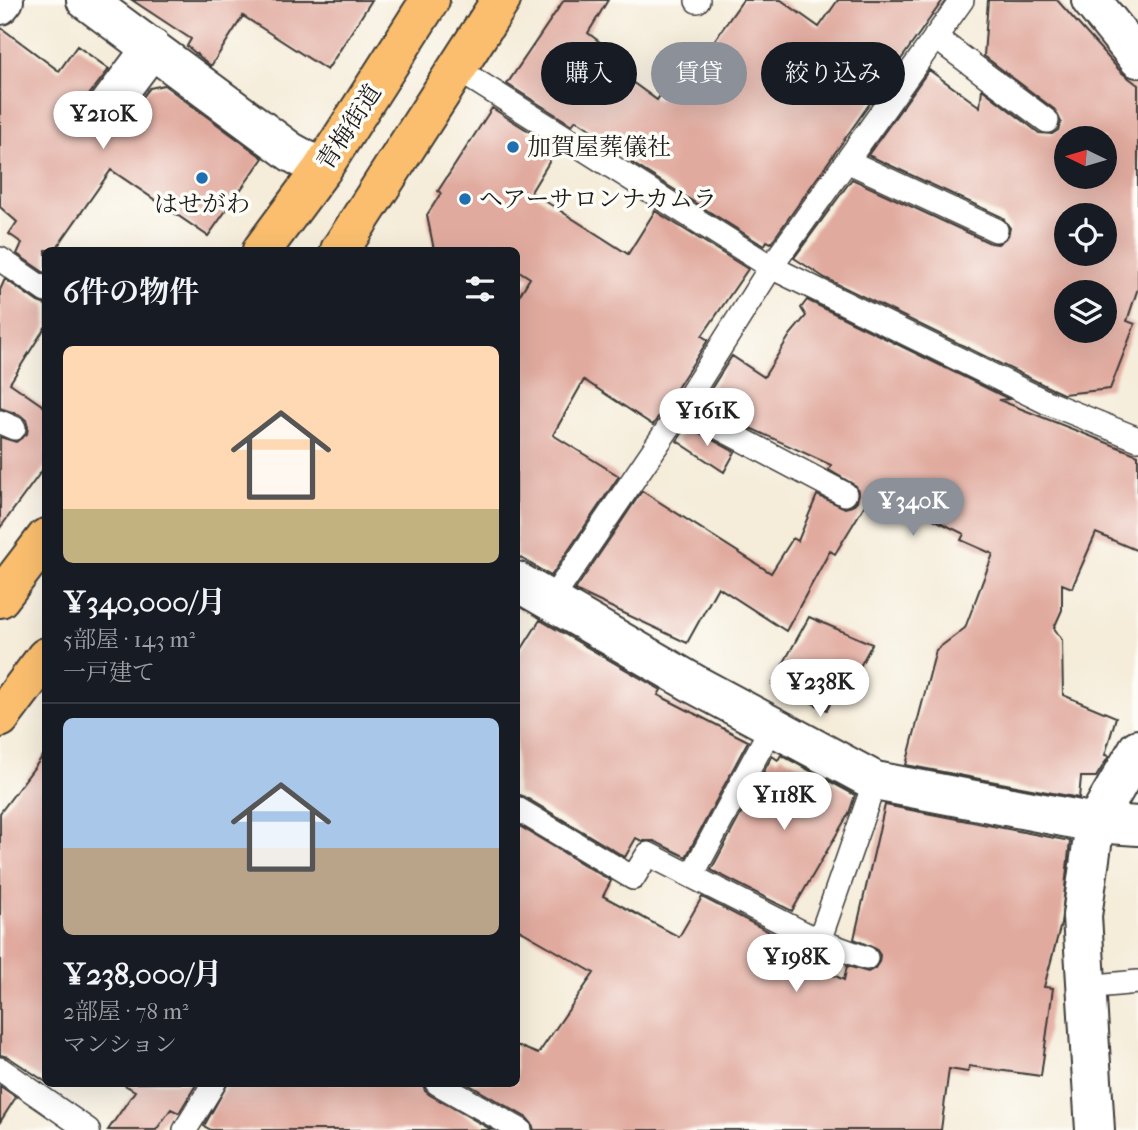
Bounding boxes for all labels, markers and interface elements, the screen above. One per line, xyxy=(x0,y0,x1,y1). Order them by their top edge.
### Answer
chip: 購入 xyxy=(541,42,637,105)
chip: 賃貸 xyxy=(651,42,747,105)
chip: 絞り込み xyxy=(761,42,905,105)
street label: 青梅街道 xyxy=(311,79,387,175)
pin: ¥210K xyxy=(54,92,152,151)
text: ¥210K xyxy=(69,100,137,127)
north arrow xyxy=(1054,126,1116,189)
map controls xyxy=(1054,126,1117,343)
place label: 加賀屋葬儀社 xyxy=(527,133,671,161)
marker: 加賀屋葬儀社 xyxy=(505,139,521,155)
marker: はせがわ xyxy=(194,170,210,186)
place label: ヘアーサロンナカムラ xyxy=(479,185,717,213)
place label: はせがわ xyxy=(154,190,250,218)
marker: ヘアーサロンナカムラ xyxy=(457,191,473,207)
button: locate xyxy=(1054,203,1117,266)
icon: filters xyxy=(461,270,499,308)
text: 6件の物件 xyxy=(63,275,199,310)
button: layers xyxy=(1054,280,1117,343)
pin: ¥161K xyxy=(658,388,756,448)
icon: home xyxy=(218,392,344,518)
text: ¥161K xyxy=(675,397,739,424)
pin: ¥340K xyxy=(864,478,962,538)
text: ¥340K xyxy=(878,487,948,514)
text: ¥340,000/月 xyxy=(63,585,226,620)
text: 5部屋 · 143 m² xyxy=(63,626,195,653)
text: 一戸建て xyxy=(63,659,155,686)
pin: ¥238K xyxy=(771,660,869,719)
text: ¥238K xyxy=(786,668,854,695)
icon: home xyxy=(218,764,344,890)
pin: ¥118K xyxy=(735,772,833,832)
text: ¥118K xyxy=(753,781,815,808)
pin: ¥198K xyxy=(747,934,845,994)
text: ¥198K xyxy=(763,943,829,970)
text: ¥238,000/月 xyxy=(63,957,222,992)
text: 2部屋 · 78 m² xyxy=(63,998,189,1025)
text: マンション xyxy=(63,1031,177,1058)

